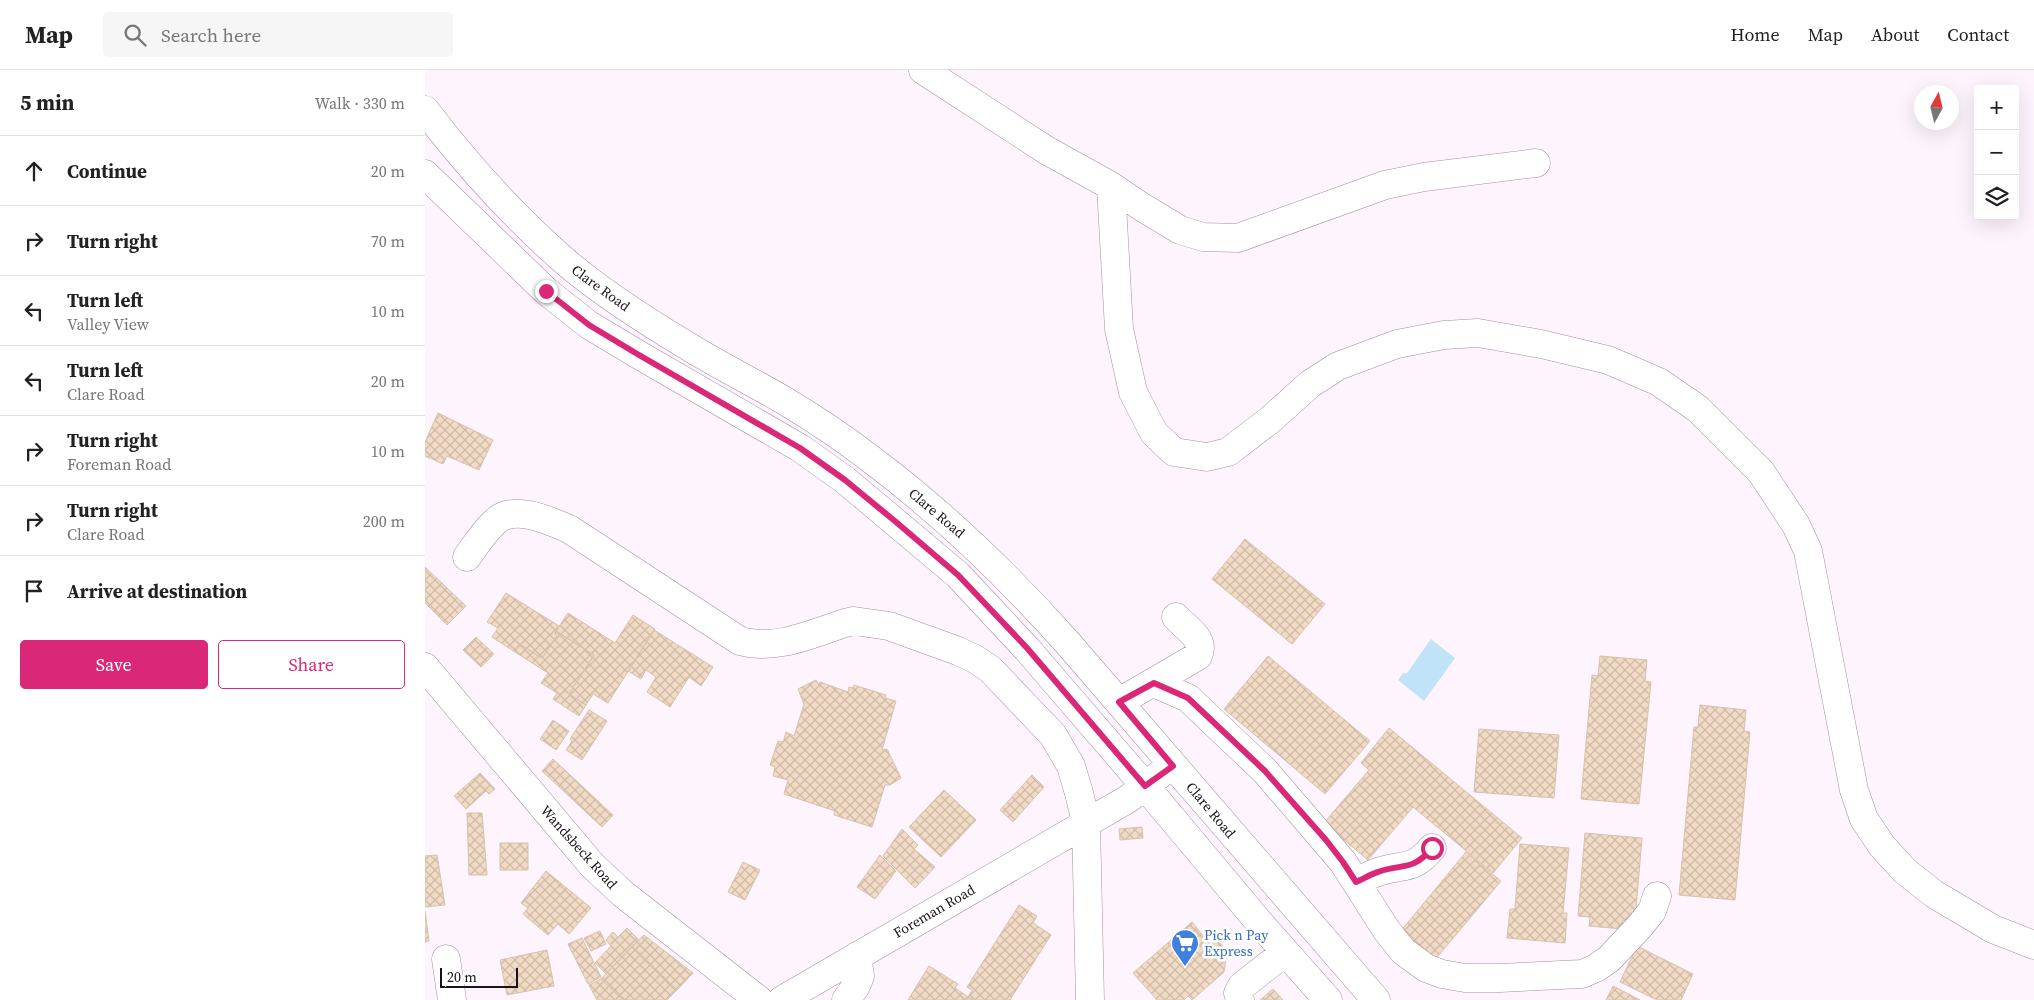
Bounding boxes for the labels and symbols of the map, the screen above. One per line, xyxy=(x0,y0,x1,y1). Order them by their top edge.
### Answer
north arrow xyxy=(1914,85,1959,130)
street label: Clare Road xyxy=(568,260,634,316)
route end xyxy=(535,280,558,303)
street label: Clare Road xyxy=(905,484,969,542)
street label: Clare Road xyxy=(1182,778,1240,842)
street label: Wandsbeck Road xyxy=(536,801,622,893)
route start xyxy=(1421,837,1444,860)
street label: Foreman Road xyxy=(889,879,979,942)
place label: Pick n Pay Express xyxy=(1204,925,1269,961)
supermarket icon: Pick n Pay Express xyxy=(1170,928,1200,967)
scale bar xyxy=(440,965,517,988)

